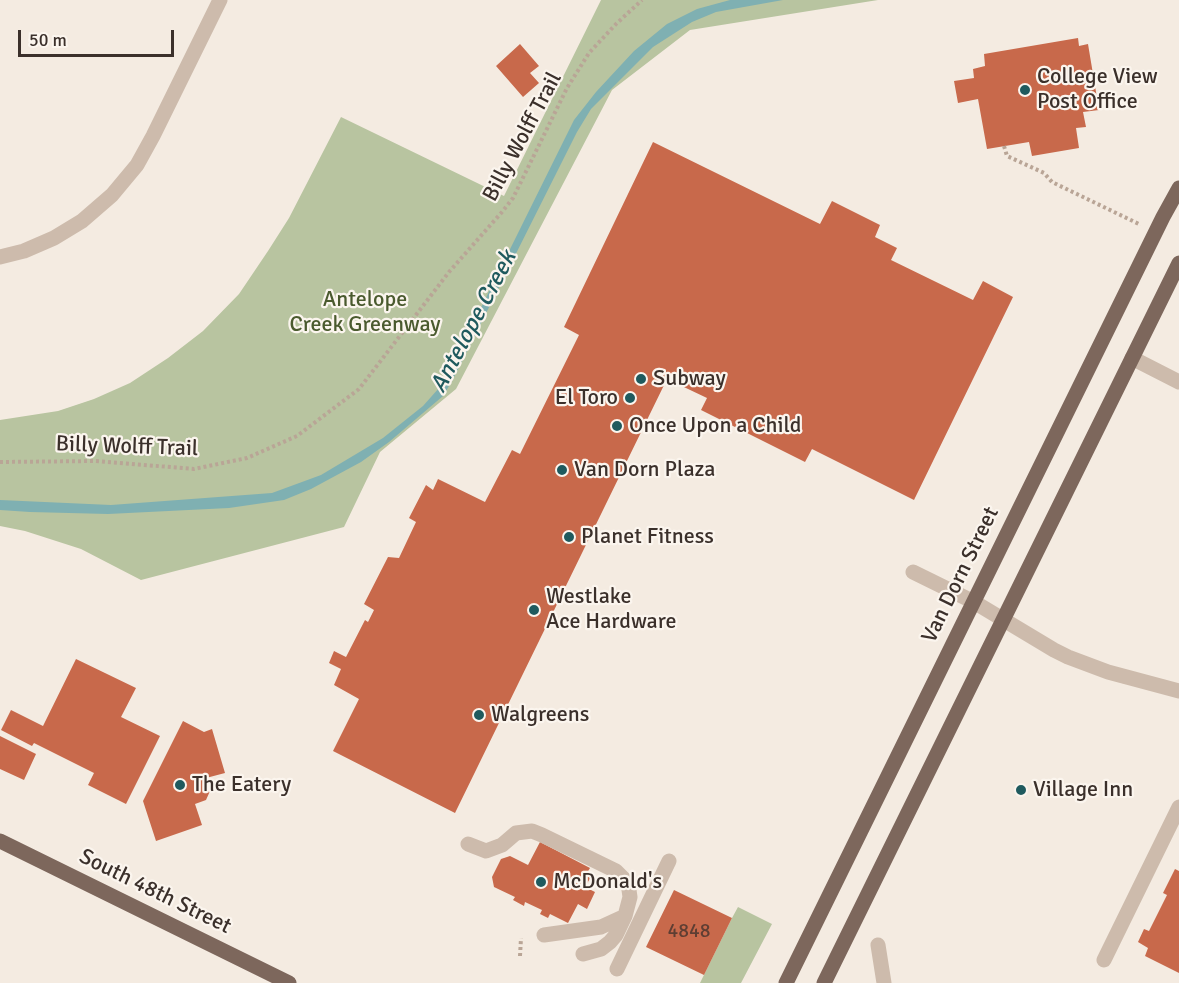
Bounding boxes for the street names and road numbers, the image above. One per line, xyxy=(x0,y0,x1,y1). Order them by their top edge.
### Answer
street label: Billy Wolff Trail xyxy=(478,68,568,206)
street label: Billy Wolff Trail xyxy=(55,431,199,463)
street label: Van Dorn Street xyxy=(917,503,1005,647)
street label: South 48th Street xyxy=(75,844,235,940)

